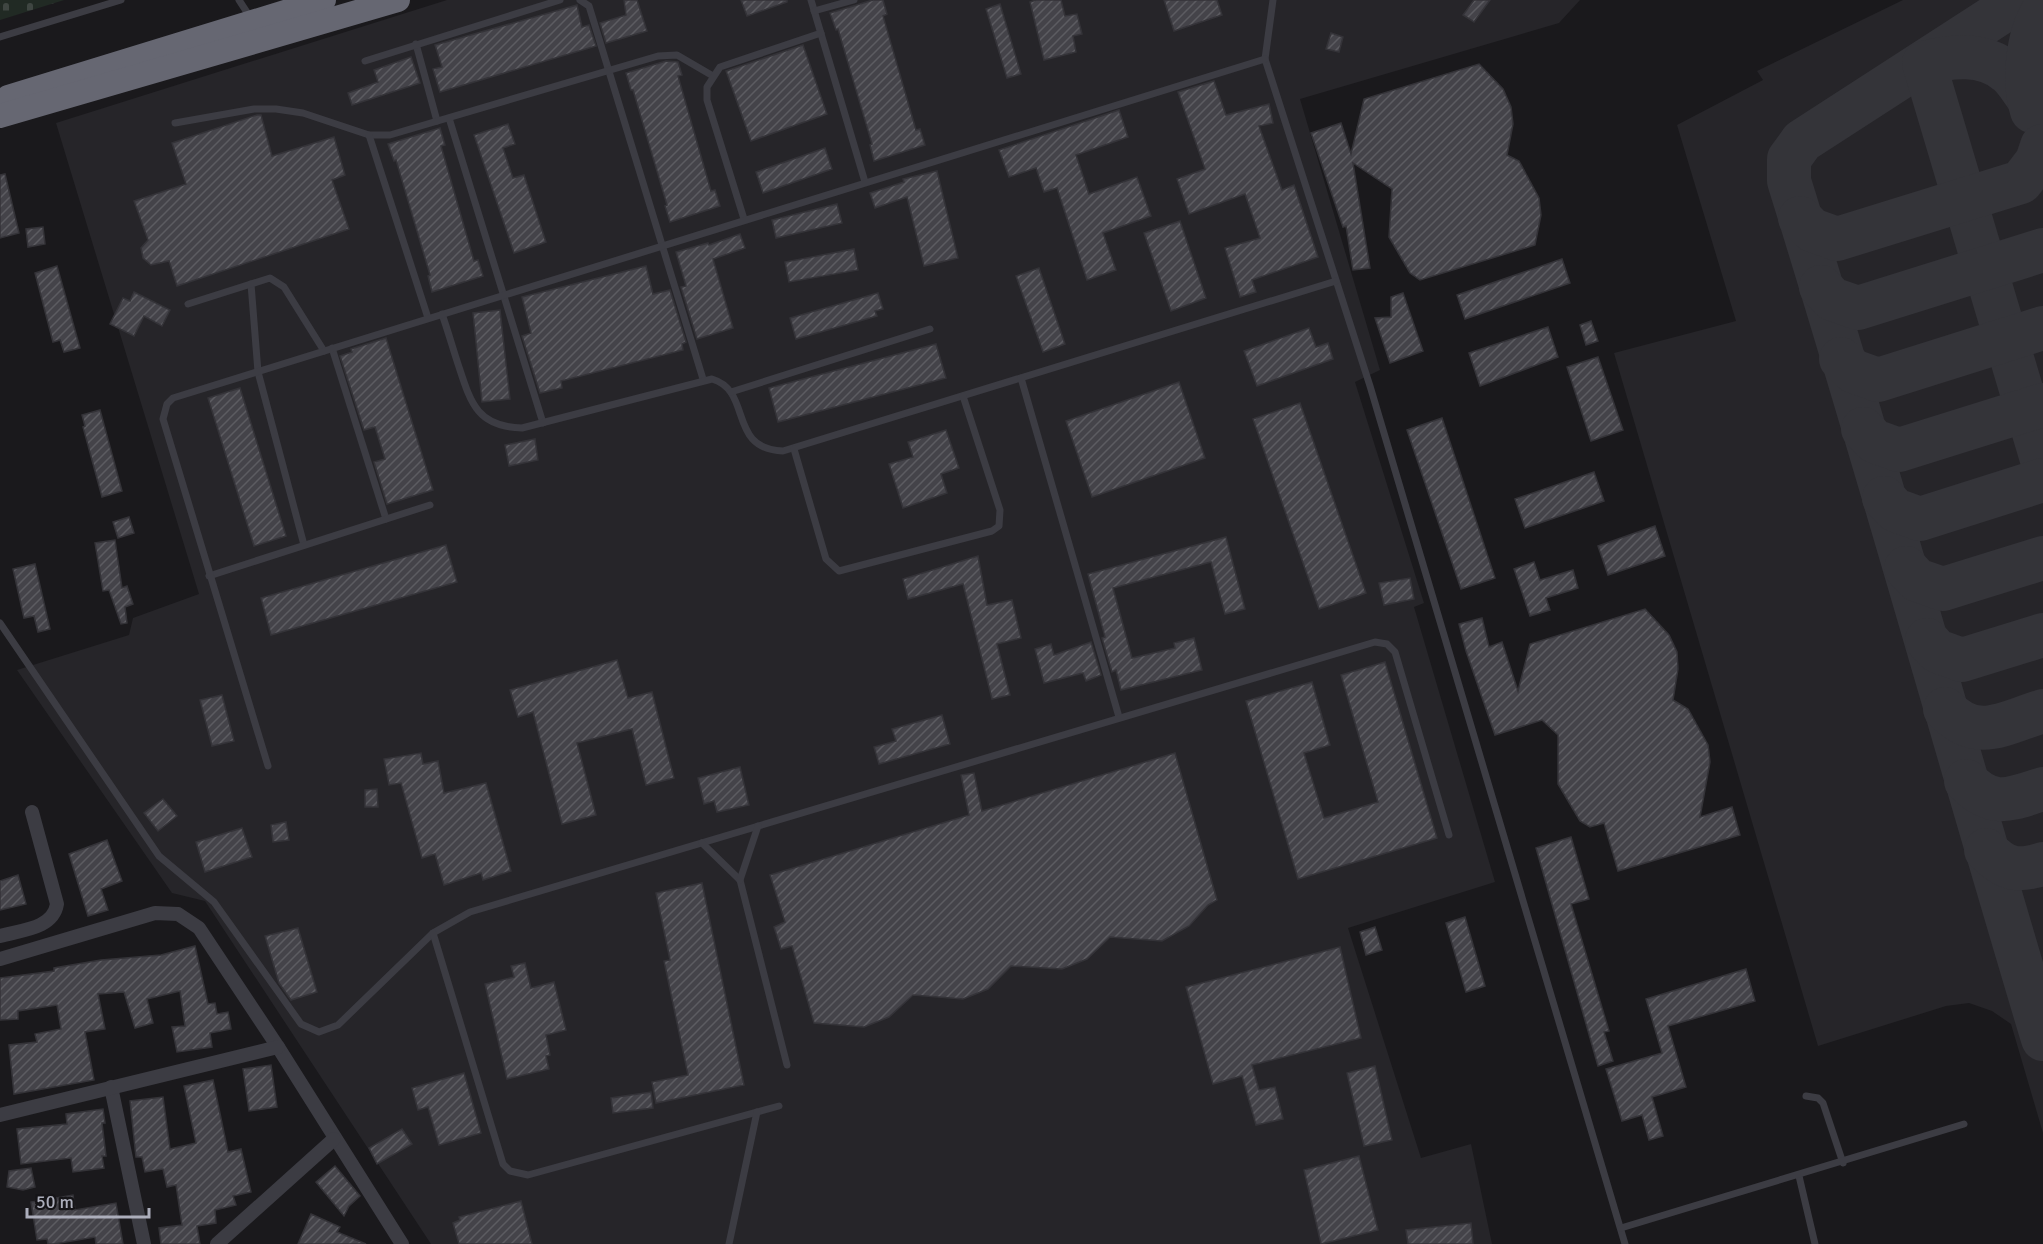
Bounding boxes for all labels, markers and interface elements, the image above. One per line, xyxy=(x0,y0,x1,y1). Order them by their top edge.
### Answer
scale bar xyxy=(27,1181,148,1219)
text: 50 m xyxy=(36,1191,74,1213)

